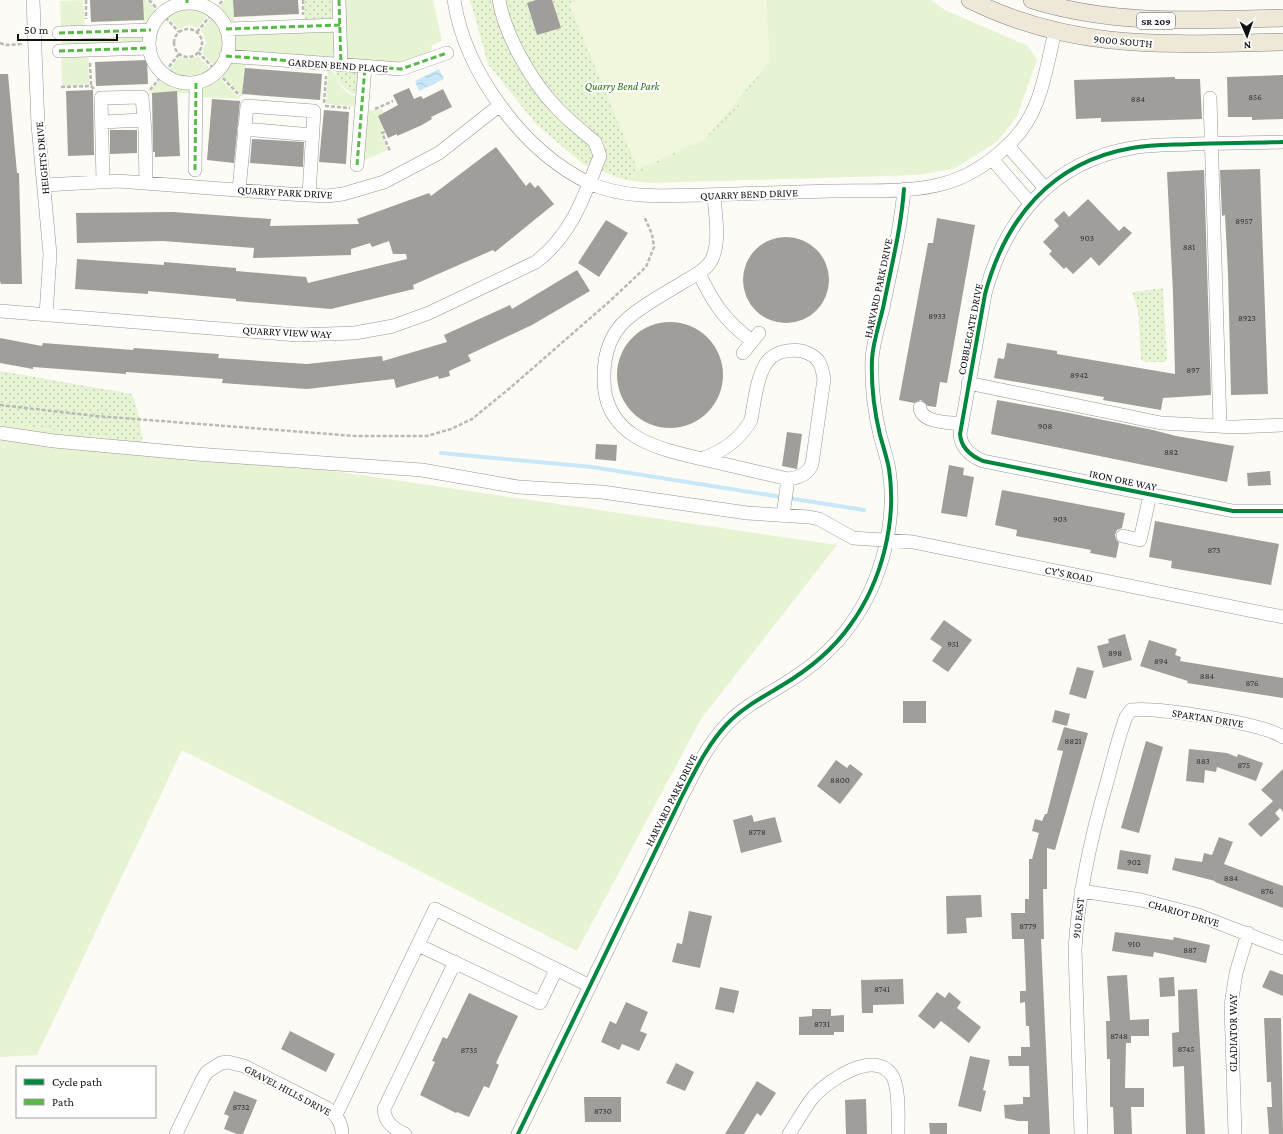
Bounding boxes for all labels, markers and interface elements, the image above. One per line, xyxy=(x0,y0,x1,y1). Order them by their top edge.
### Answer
road number: SR 209 xyxy=(1137,13,1175,29)
scale bar xyxy=(18,16,117,42)
north arrow xyxy=(1227,16,1267,56)
text: 50 m xyxy=(24,23,49,37)
street label: 9000 SOUTH xyxy=(1093,32,1153,50)
text: N xyxy=(1243,40,1251,52)
street label: GARDEN BEND PLACE xyxy=(288,56,388,74)
park label: Quarry Bend Park xyxy=(585,80,661,93)
house number: 856 xyxy=(1248,92,1262,102)
house number: 884 xyxy=(1131,94,1146,104)
street label: HEIGHTS DRIVE xyxy=(33,121,51,195)
street label: QUARRY PARK DRIVE xyxy=(237,184,333,200)
street label: QUARRY BEND DRIVE xyxy=(700,186,798,202)
house number: 8957 xyxy=(1235,216,1253,226)
house number: 903 xyxy=(1080,233,1094,243)
street label: HARVARD PARK DRIVE xyxy=(862,237,894,339)
house number: 881 xyxy=(1183,242,1195,252)
street label: COBBLEGATE DRIVE xyxy=(955,282,985,376)
house number: 8933 xyxy=(928,311,946,321)
house number: 8923 xyxy=(1238,313,1256,323)
street label: QUARRY VIEW WAY xyxy=(242,324,332,340)
house number: 897 xyxy=(1186,365,1200,375)
house number: 8942 xyxy=(1070,370,1088,380)
house number: 908 xyxy=(1038,421,1052,431)
house number: 882 xyxy=(1164,447,1178,457)
street label: IRON ORE WAY xyxy=(1088,467,1158,493)
house number: 903 xyxy=(1053,514,1067,524)
house number: 873 xyxy=(1208,545,1220,555)
street label: CY'S ROAD xyxy=(1044,563,1094,585)
house number: 951 xyxy=(947,639,959,649)
house number: 898 xyxy=(1108,648,1122,658)
house number: 894 xyxy=(1154,656,1168,666)
house number: 884 xyxy=(1200,671,1215,681)
house number: 876 xyxy=(1245,678,1259,688)
street label: SPARTAN DRIVE xyxy=(1171,706,1245,730)
house number: 8821 xyxy=(1065,736,1081,746)
street label: HARVARD PARK DRIVE xyxy=(643,752,699,848)
house number: 883 xyxy=(1196,756,1210,766)
house number: 875 xyxy=(1238,760,1250,770)
house number: 8800 xyxy=(830,775,850,785)
house number: 8778 xyxy=(748,827,766,837)
house number: 902 xyxy=(1127,857,1141,867)
house number: 884 xyxy=(1224,873,1239,883)
house number: 876 xyxy=(1260,886,1274,896)
street label: 910 EAST xyxy=(1070,897,1086,939)
street label: CHARIOT DRIVE xyxy=(1147,897,1221,929)
house number: 8779 xyxy=(1019,921,1037,931)
house number: 910 xyxy=(1128,939,1140,949)
house number: 887 xyxy=(1183,945,1197,955)
house number: 8741 xyxy=(874,984,890,994)
street label: GLADIATOR WAY xyxy=(1227,994,1239,1072)
house number: 8731 xyxy=(814,1019,830,1029)
house number: 8748 xyxy=(1110,1031,1128,1041)
house number: 8745 xyxy=(1177,1044,1195,1054)
house number: 8735 xyxy=(460,1045,478,1055)
street label: GRAVEL HILLS DRIVE xyxy=(243,1062,333,1118)
legend xyxy=(16,1066,156,1118)
text: Cycle path xyxy=(52,1075,103,1089)
text: Path xyxy=(52,1095,74,1109)
house number: 8732 xyxy=(232,1102,250,1112)
house number: 8730 xyxy=(594,1106,612,1116)

